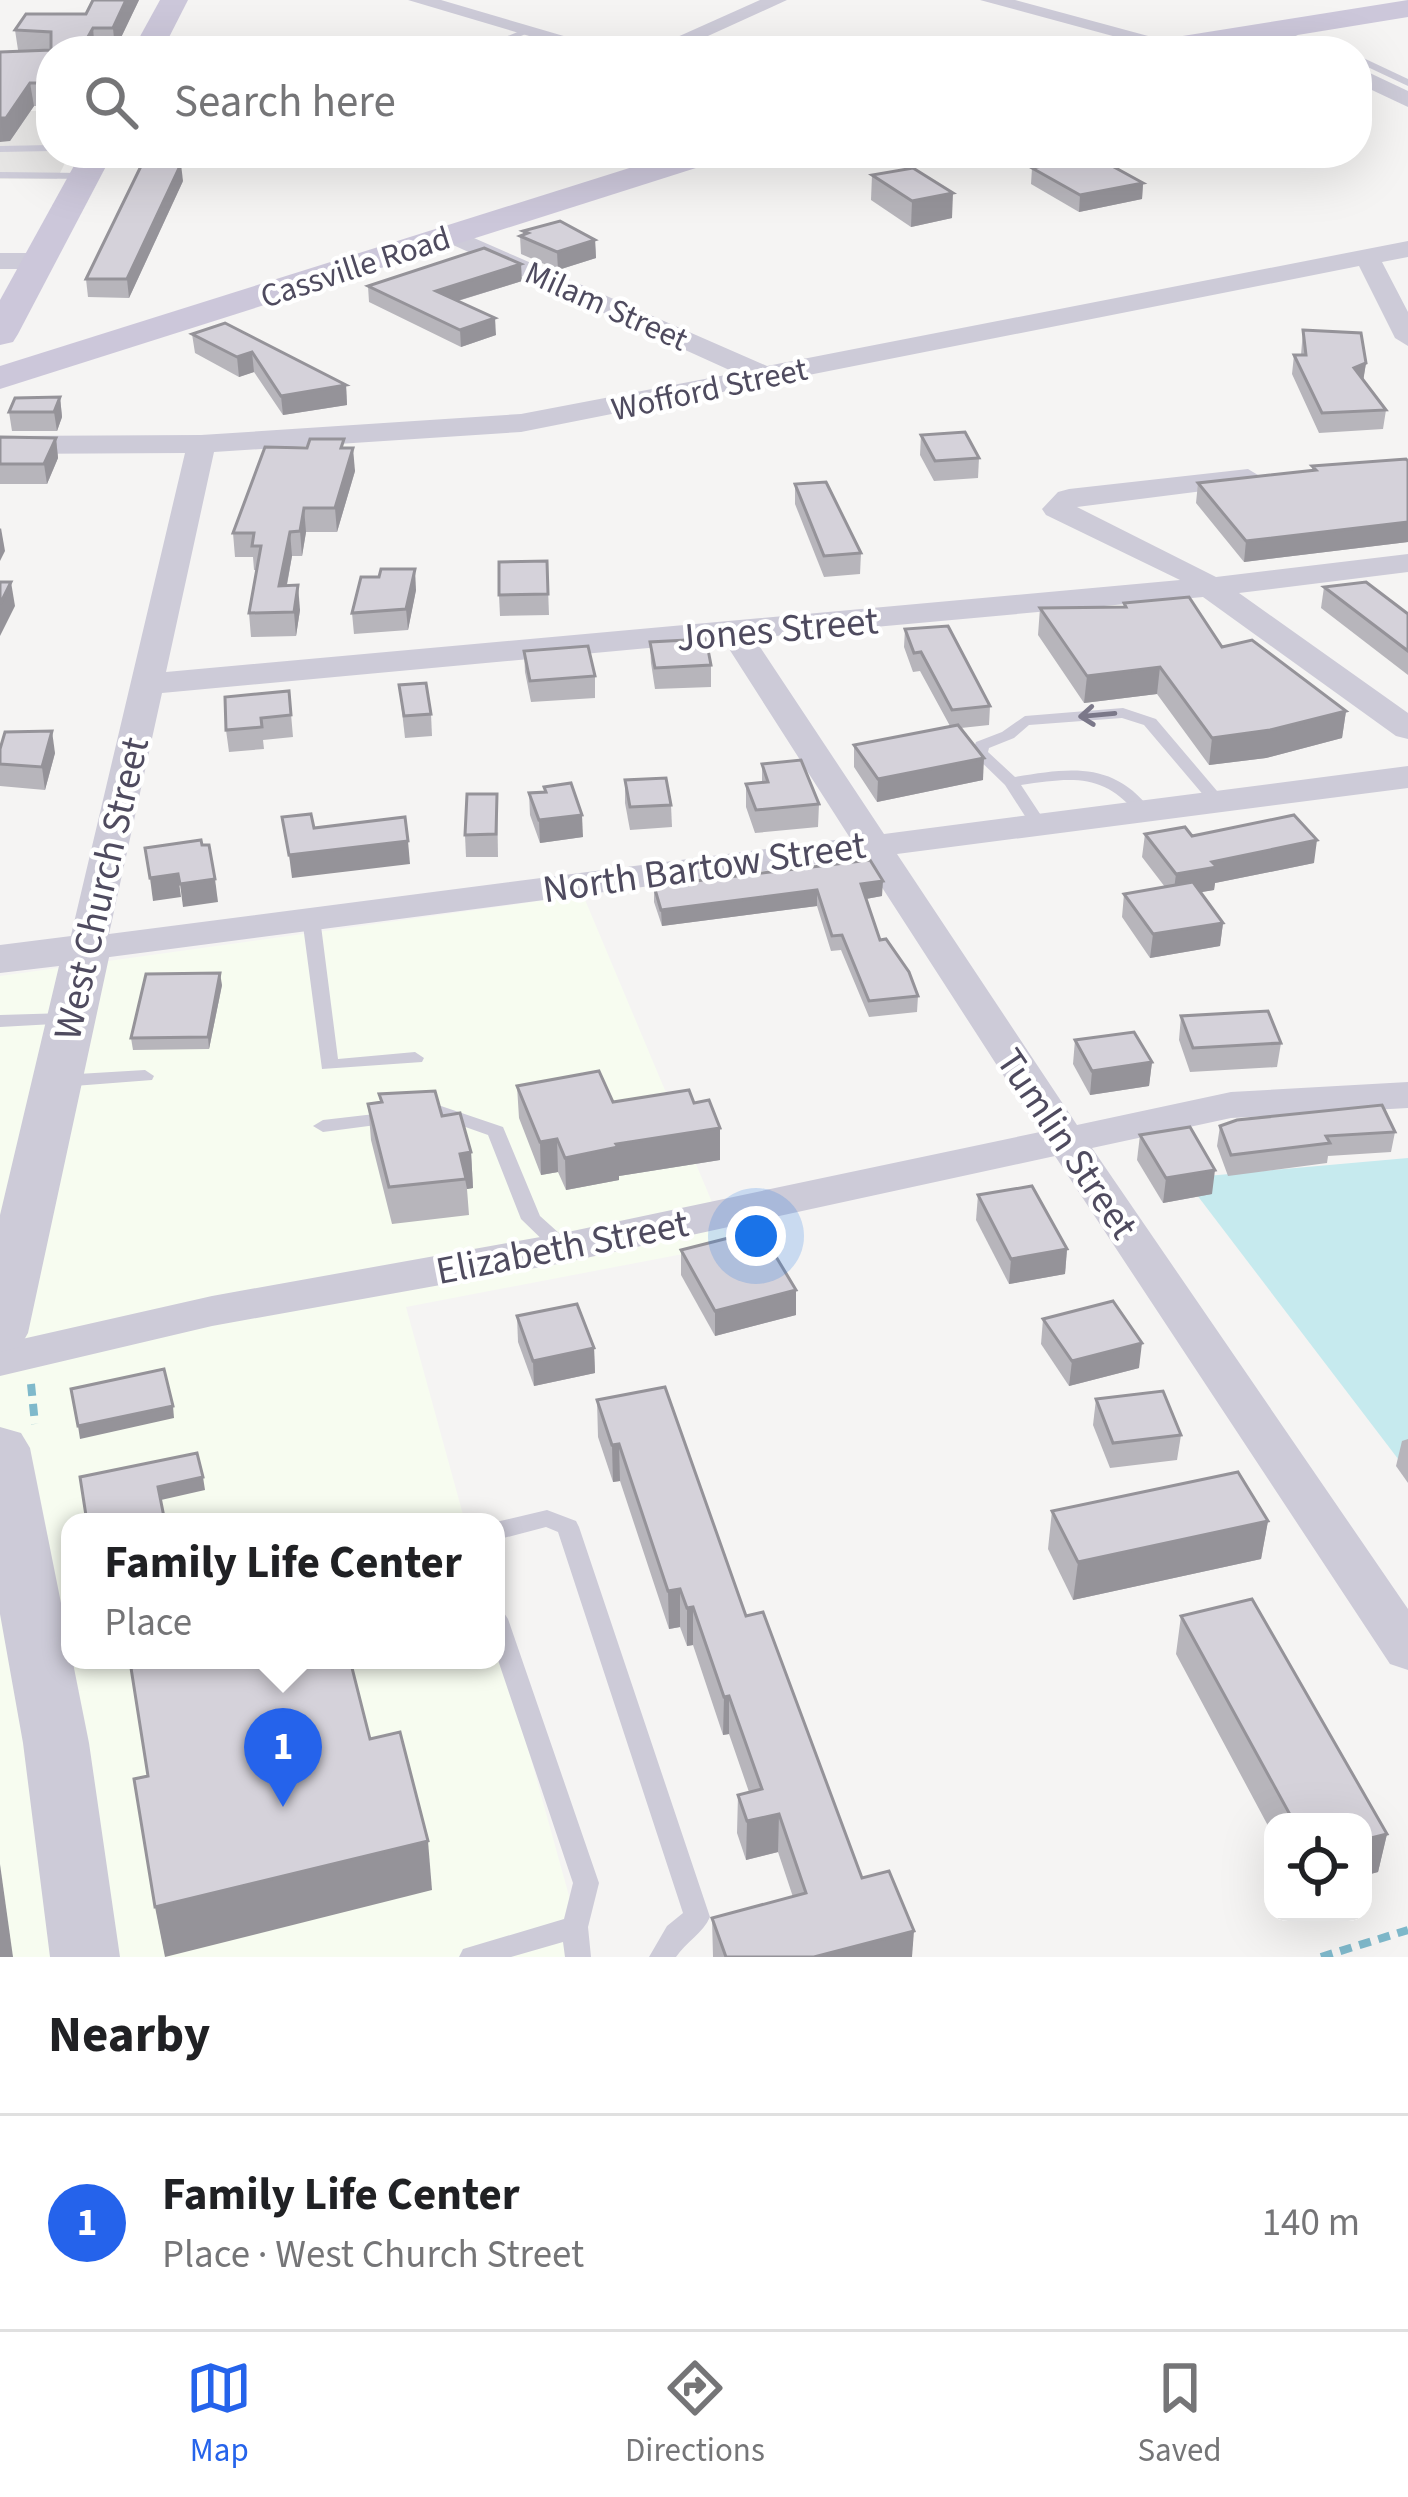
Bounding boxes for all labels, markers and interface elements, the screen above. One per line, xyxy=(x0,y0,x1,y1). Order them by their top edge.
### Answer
search box xyxy=(36,36,1372,168)
icon: search xyxy=(78,69,144,135)
text: Search here xyxy=(174,70,396,134)
street label: Cassville Road xyxy=(254,215,457,320)
street label: Milam Street xyxy=(517,250,695,363)
street label: Wofford Street xyxy=(607,346,812,433)
street label: Jones Street xyxy=(674,593,880,667)
one-way arrow xyxy=(1078,704,1117,727)
street label: West Church Street xyxy=(40,732,164,1045)
street label: North Bartow Street xyxy=(539,818,869,918)
street label: Tumlin Street xyxy=(982,1038,1151,1251)
street label: Elizabeth Street xyxy=(431,1196,693,1300)
your location xyxy=(726,1206,786,1266)
popup xyxy=(61,1513,505,1669)
text: Family Life Center xyxy=(104,1531,462,1595)
text: Place xyxy=(104,1595,192,1651)
pin: 1 xyxy=(244,1708,322,1807)
map controls xyxy=(1264,1813,1372,1921)
button: locate xyxy=(1264,1813,1372,1921)
text: Nearby xyxy=(48,1999,210,2071)
text: Family Life Center xyxy=(162,2163,520,2227)
text: 1 xyxy=(77,2195,97,2251)
text: 140 m xyxy=(1262,2195,1360,2251)
text: Place · West Church Street xyxy=(162,2227,584,2283)
tab: Map xyxy=(186,2355,252,2474)
tab: Directions xyxy=(625,2355,765,2474)
tab: Saved xyxy=(1137,2355,1222,2474)

